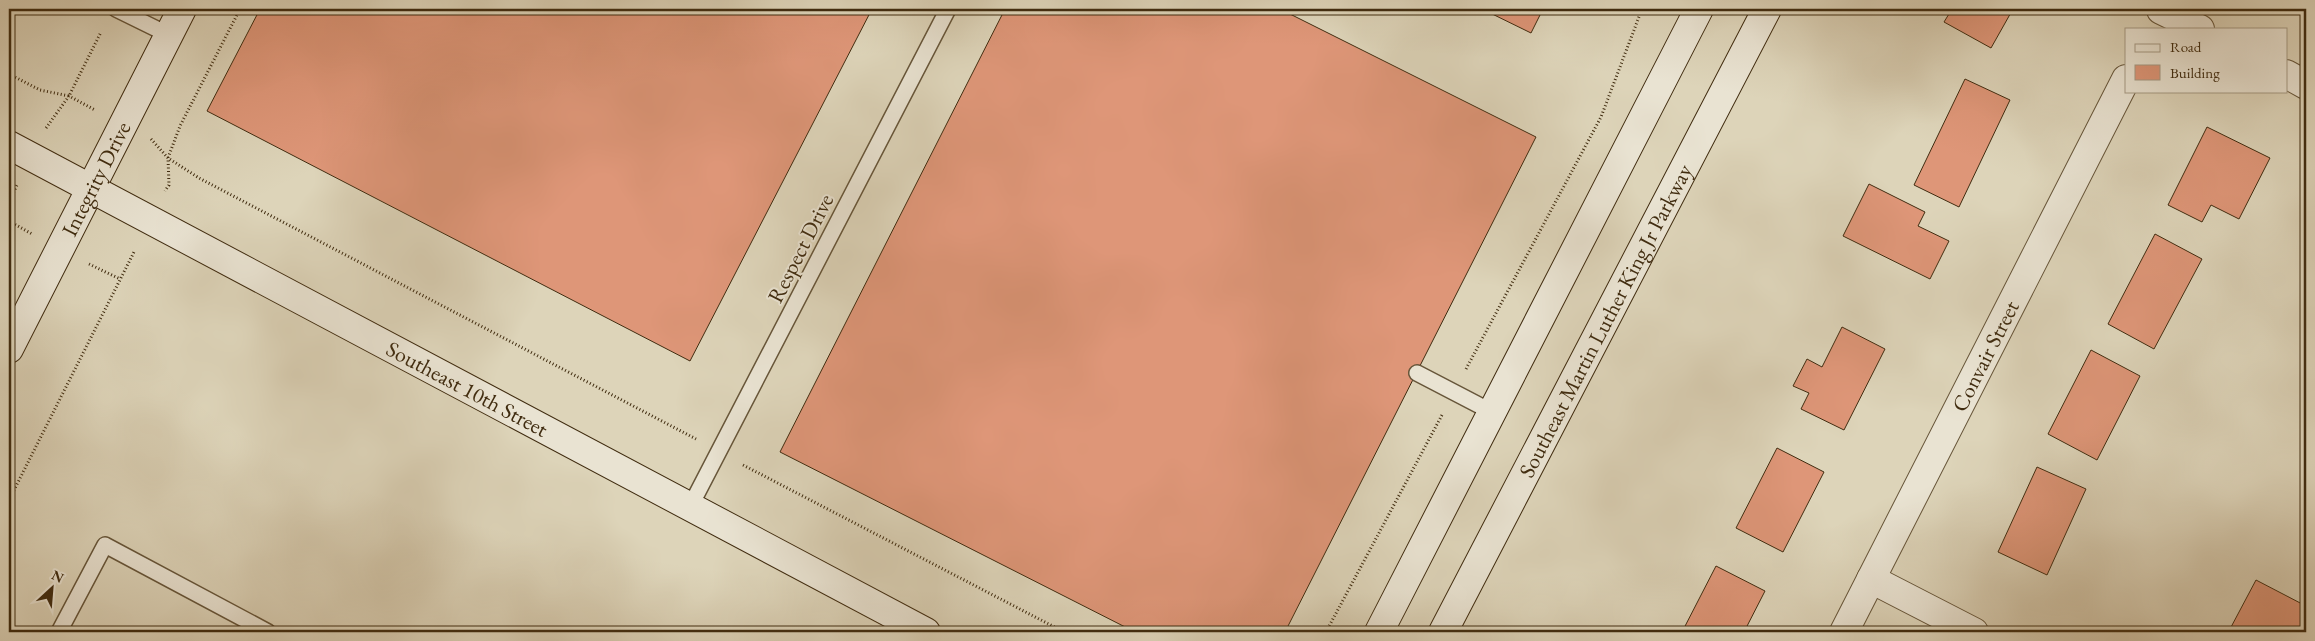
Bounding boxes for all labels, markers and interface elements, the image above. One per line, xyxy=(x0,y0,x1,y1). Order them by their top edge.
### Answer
legend xyxy=(2125,28,2288,92)
text: Road xyxy=(2170,37,2202,56)
text: Building xyxy=(2170,63,2220,82)
street label: Integrity Drive xyxy=(55,116,138,241)
street label: Southeast Martin Luther King Jr Parkway xyxy=(1512,159,1699,483)
street label: Respect Drive xyxy=(761,189,840,308)
street label: Convair Street xyxy=(1945,295,2026,417)
street label: Southeast 10th Street xyxy=(381,334,553,444)
north arrow xyxy=(28,564,78,614)
text: N xyxy=(49,566,67,587)

